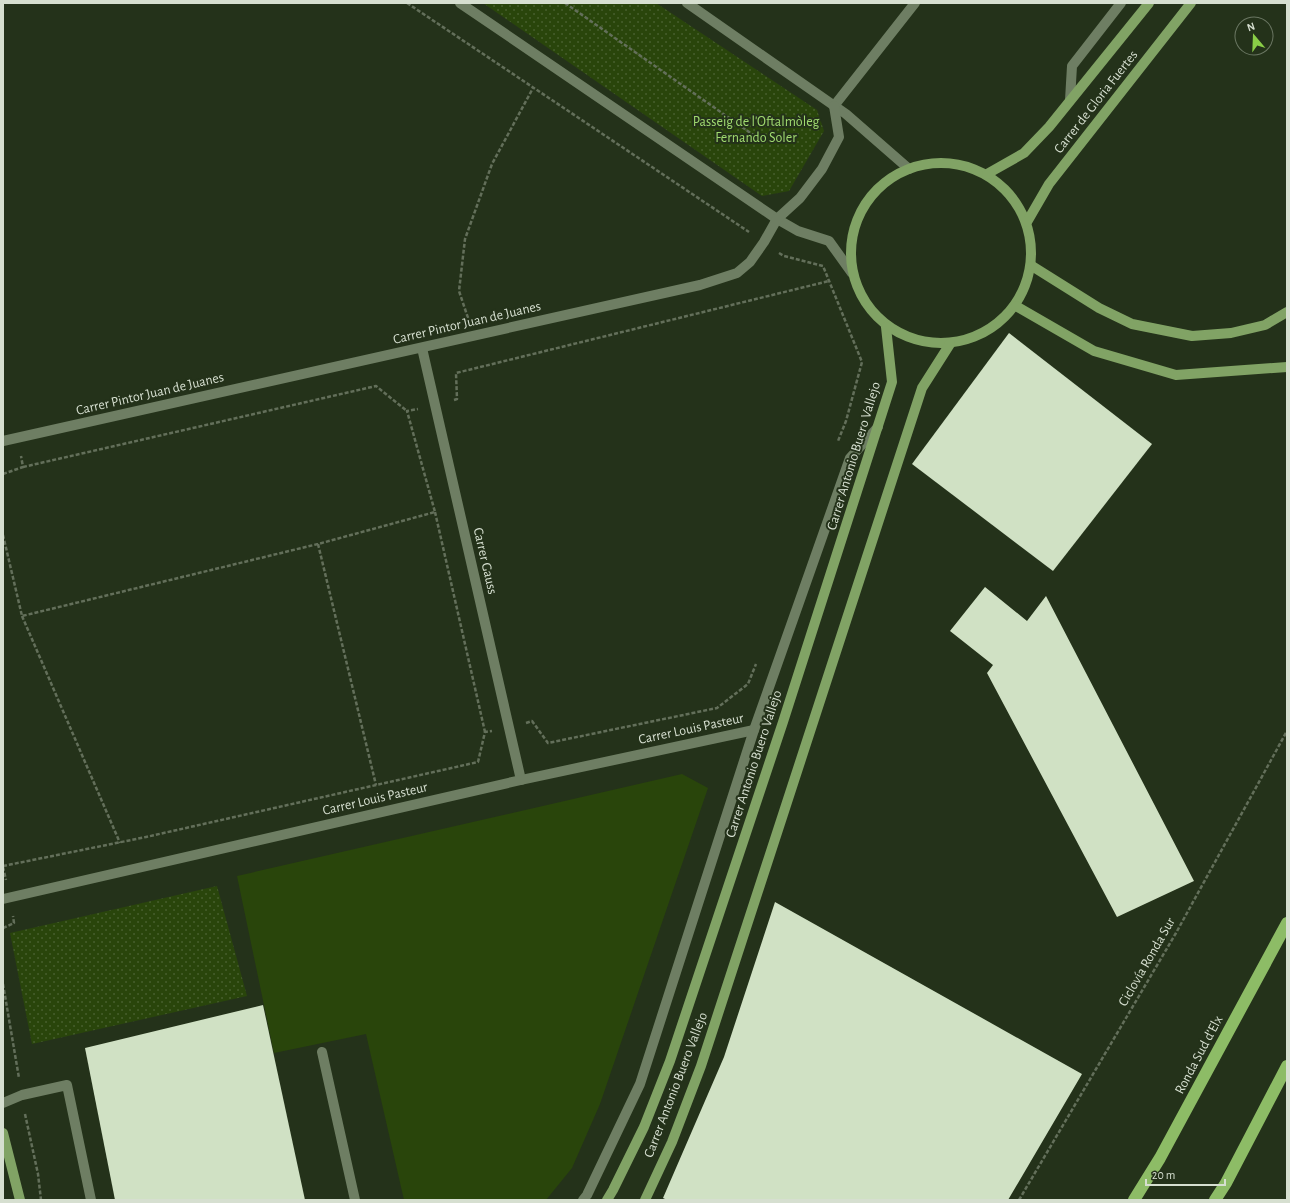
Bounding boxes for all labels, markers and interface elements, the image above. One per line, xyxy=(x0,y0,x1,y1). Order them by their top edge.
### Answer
north arrow xyxy=(1234,16,1274,56)
text: N xyxy=(1245,21,1256,33)
street label: Carrer de Gloria Fuertes xyxy=(1052,48,1140,156)
park label: Passeig de l'Oftalmòleg Fernando Soler xyxy=(693,115,819,145)
street label: Carrer Pintor Juan de Juanes xyxy=(392,299,542,347)
street label: Carrer Pintor Juan de Juanes xyxy=(75,370,225,418)
street label: Carrer Antonio Buero Vallejo xyxy=(825,380,883,532)
street label: Carrer Gauss xyxy=(471,526,499,596)
street label: Carrer Antonio Buero Vallejo xyxy=(724,688,785,840)
street label: Carrer Louis Pasteur xyxy=(637,711,745,747)
street label: Carrer Louis Pasteur xyxy=(321,780,429,818)
street label: Ciclovía Ronda Sur xyxy=(1116,915,1178,1009)
street label: Carrer Antonio Buero Vallejo xyxy=(642,1010,710,1160)
street label: Ronda Sud d'Elx xyxy=(1173,1014,1225,1096)
scale bar xyxy=(1146,1161,1225,1187)
text: 20 m xyxy=(1152,1169,1175,1181)

